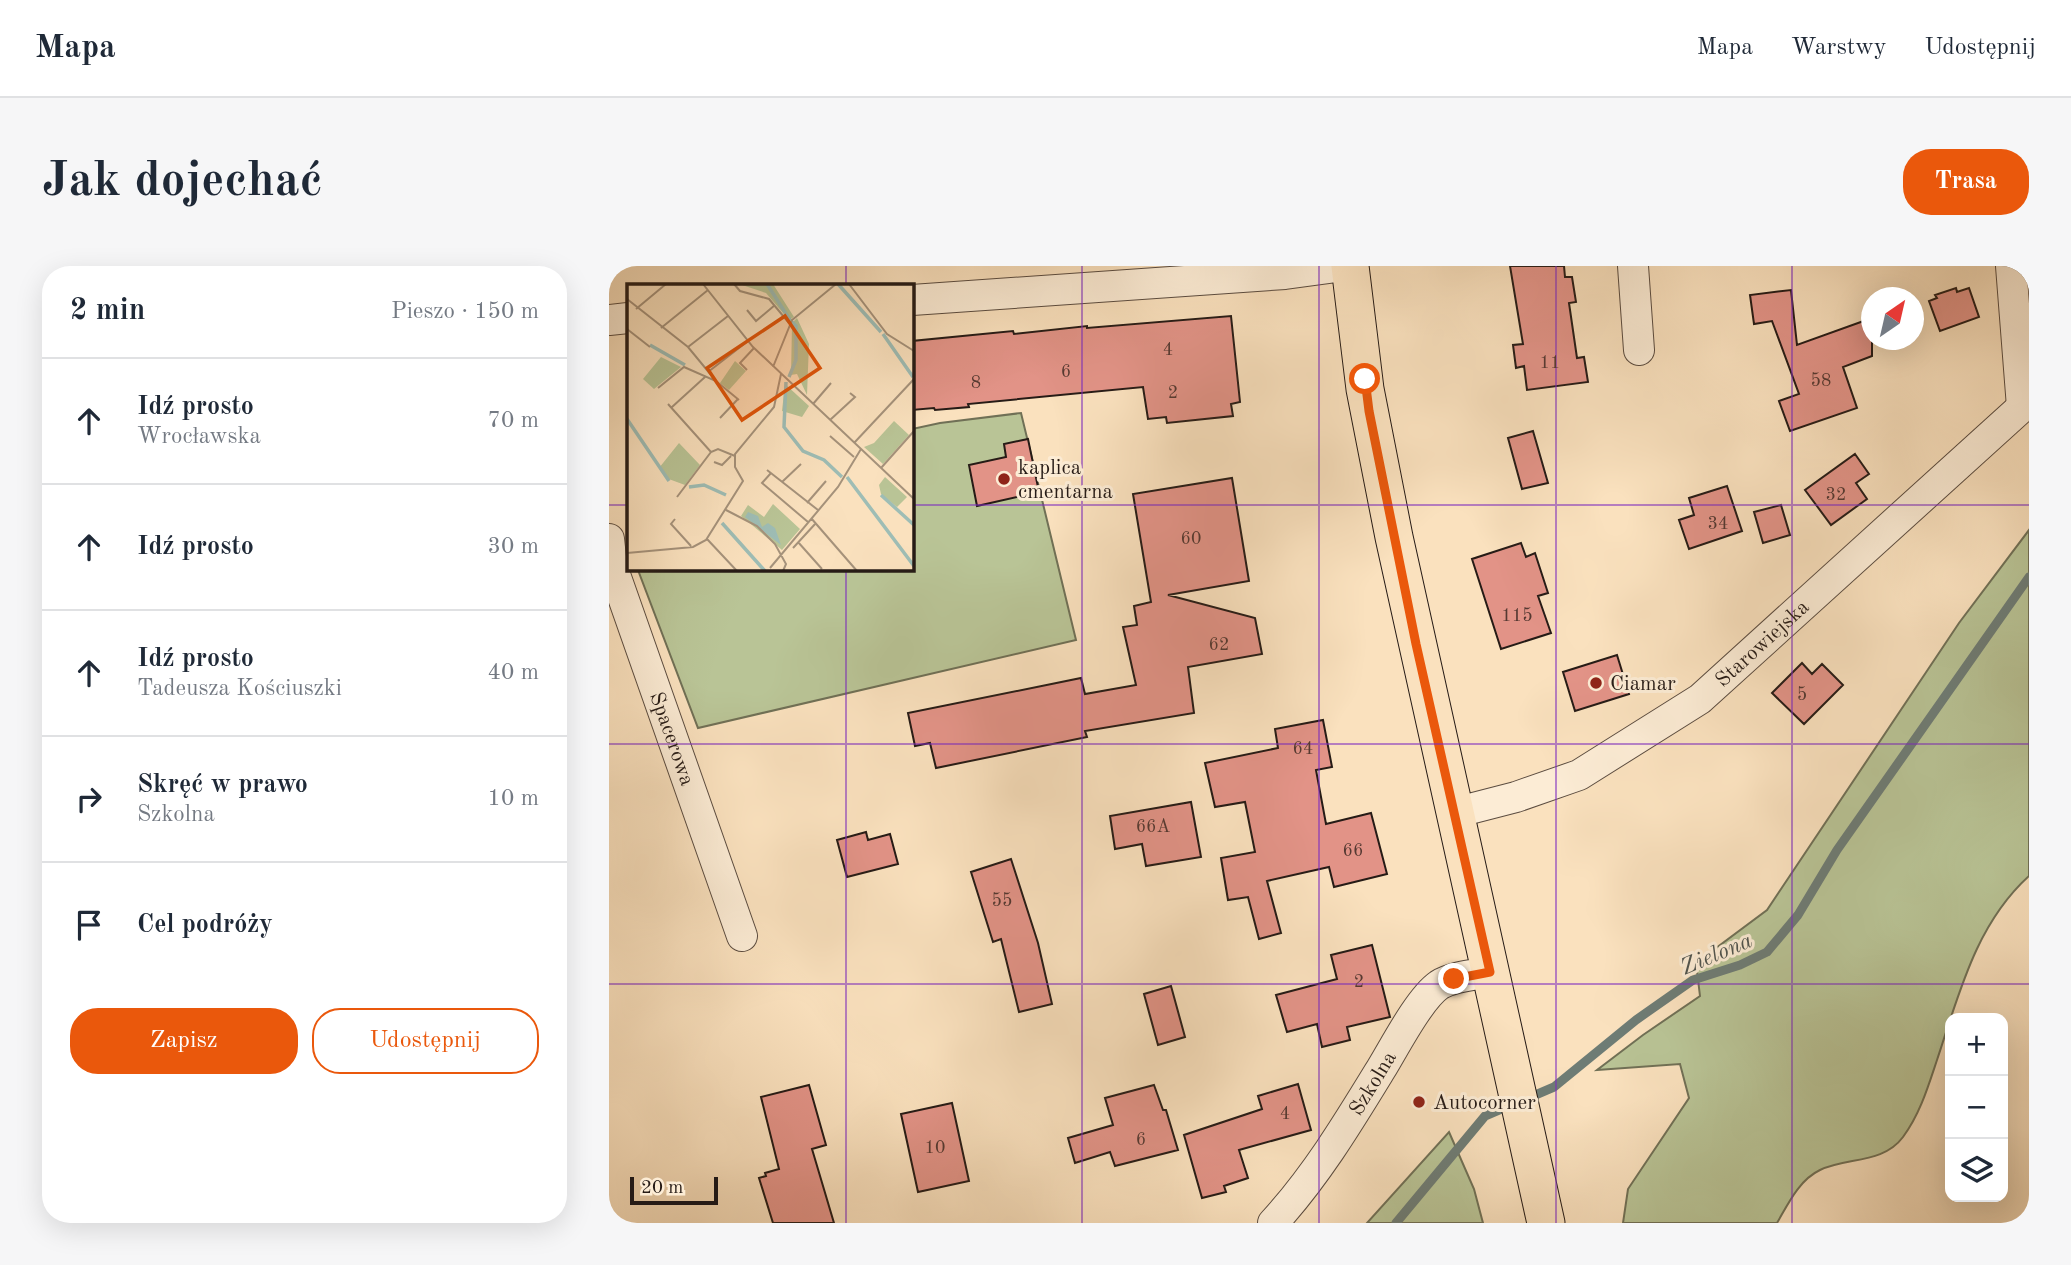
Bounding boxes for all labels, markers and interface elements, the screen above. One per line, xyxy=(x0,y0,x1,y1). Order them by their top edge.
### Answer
text: Mapa xyxy=(35,32,116,65)
text: Mapa xyxy=(1697,36,1753,60)
text: Warstwy xyxy=(1791,36,1887,60)
text: Udostępnij xyxy=(1925,36,2036,60)
button: Trasa xyxy=(1903,149,2029,215)
text: Jak dojechać xyxy=(42,158,323,207)
inset map xyxy=(627,284,913,570)
north arrow xyxy=(1861,287,1924,350)
text: 2 min xyxy=(70,296,145,326)
text: Pieszo · 150 m xyxy=(391,300,539,323)
house number: 4 xyxy=(1163,341,1173,359)
house number: 11 xyxy=(1540,354,1560,372)
house number: 6 xyxy=(1061,363,1071,381)
route start xyxy=(1349,363,1380,394)
house number: 58 xyxy=(1811,372,1831,390)
house number: 8 xyxy=(971,374,981,392)
house number: 2 xyxy=(1168,384,1178,402)
text: Idź prosto xyxy=(137,394,254,420)
icon: ahead xyxy=(70,402,108,440)
text: 70 m xyxy=(488,409,539,432)
text: Wrocławska xyxy=(137,425,261,448)
place label: kaplica cmentarna xyxy=(1018,458,1113,503)
marker: kaplica cmentarna xyxy=(996,471,1012,487)
house number: 32 xyxy=(1826,486,1846,504)
house number: 34 xyxy=(1708,515,1728,533)
icon: ahead xyxy=(70,528,108,566)
house number: 60 xyxy=(1181,530,1201,548)
text: Idź prosto xyxy=(137,534,254,560)
text: 30 m xyxy=(488,535,539,558)
street label: Starowiejska xyxy=(1712,597,1814,692)
house number: 115 xyxy=(1501,607,1533,625)
house number: 62 xyxy=(1209,636,1229,654)
text: Idź prosto xyxy=(137,646,254,672)
icon: ahead xyxy=(70,654,108,692)
text: 40 m xyxy=(488,661,539,684)
place label: Ciamar xyxy=(1610,674,1676,695)
marker: Ciamar xyxy=(1588,675,1604,691)
text: Tadeusza Kościuszki xyxy=(137,677,342,700)
house number: 5 xyxy=(1797,686,1807,704)
street label: Spacerowa xyxy=(645,689,697,789)
house number: 64 xyxy=(1293,740,1313,758)
text: Skręć w prawo xyxy=(137,772,308,798)
icon: right xyxy=(70,780,108,818)
text: 10 m xyxy=(488,787,539,810)
text: Szkolna xyxy=(137,803,215,826)
house number: 66A xyxy=(1136,818,1171,836)
house number: 66 xyxy=(1343,842,1363,860)
house number: 55 xyxy=(992,892,1012,910)
icon: arrive xyxy=(70,906,108,944)
text: Cel podróży xyxy=(137,912,273,938)
water label: Zielona xyxy=(1677,929,1756,980)
route end xyxy=(1438,963,1469,994)
house number: 2 xyxy=(1354,973,1364,991)
button: Zapisz xyxy=(70,1008,298,1074)
button: Udostępnij xyxy=(312,1008,539,1074)
map controls xyxy=(1945,1013,2008,1202)
button: + xyxy=(1945,1013,2008,1076)
street label: Szkolna xyxy=(1346,1048,1401,1120)
button: − xyxy=(1945,1076,2008,1139)
place label: Autocorner xyxy=(1433,1093,1536,1114)
marker: Autocorner xyxy=(1411,1094,1427,1110)
house number: 4 xyxy=(1280,1105,1290,1123)
house number: 6 xyxy=(1136,1131,1146,1149)
house number: 10 xyxy=(925,1139,945,1157)
button: layers xyxy=(1945,1139,2008,1202)
scale bar xyxy=(630,1174,717,1206)
text: 20 m xyxy=(641,1179,683,1198)

